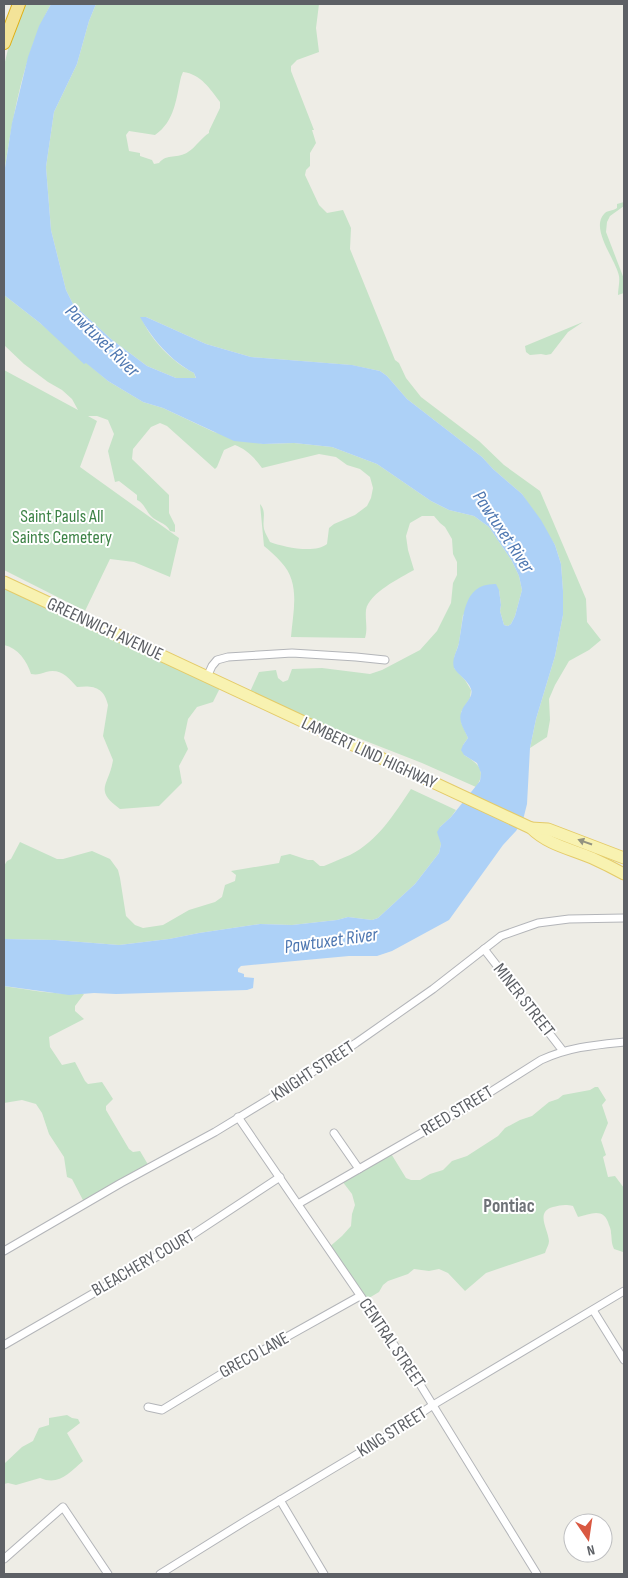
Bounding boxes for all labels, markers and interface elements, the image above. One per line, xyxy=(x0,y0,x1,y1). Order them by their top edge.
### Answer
water label: Pawtuxet River xyxy=(60,300,144,382)
water label: Pawtuxet River xyxy=(467,487,539,578)
park label: Saint Pauls All Saints Cemetery xyxy=(12,506,112,548)
street label: GREENWICH AVENUE xyxy=(44,593,166,665)
street label: LAMBERT LIND HIGHWAY xyxy=(298,712,440,794)
one-way arrow xyxy=(577,838,592,845)
water label: Pawtuxet River xyxy=(283,923,380,959)
street label: MINER STREET xyxy=(489,959,559,1041)
street label: KNIGHT STREET xyxy=(268,1036,358,1106)
street label: REED STREET xyxy=(417,1081,497,1141)
district label: Pontiac xyxy=(483,1195,535,1218)
street label: BLEACHERY COURT xyxy=(88,1225,198,1301)
street label: CENTRAL STREET xyxy=(354,1294,430,1392)
street label: GRECO LANE xyxy=(216,1327,292,1383)
street label: KING STREET xyxy=(353,1402,431,1462)
north arrow xyxy=(563,1513,613,1563)
text: N xyxy=(585,1541,596,1559)

